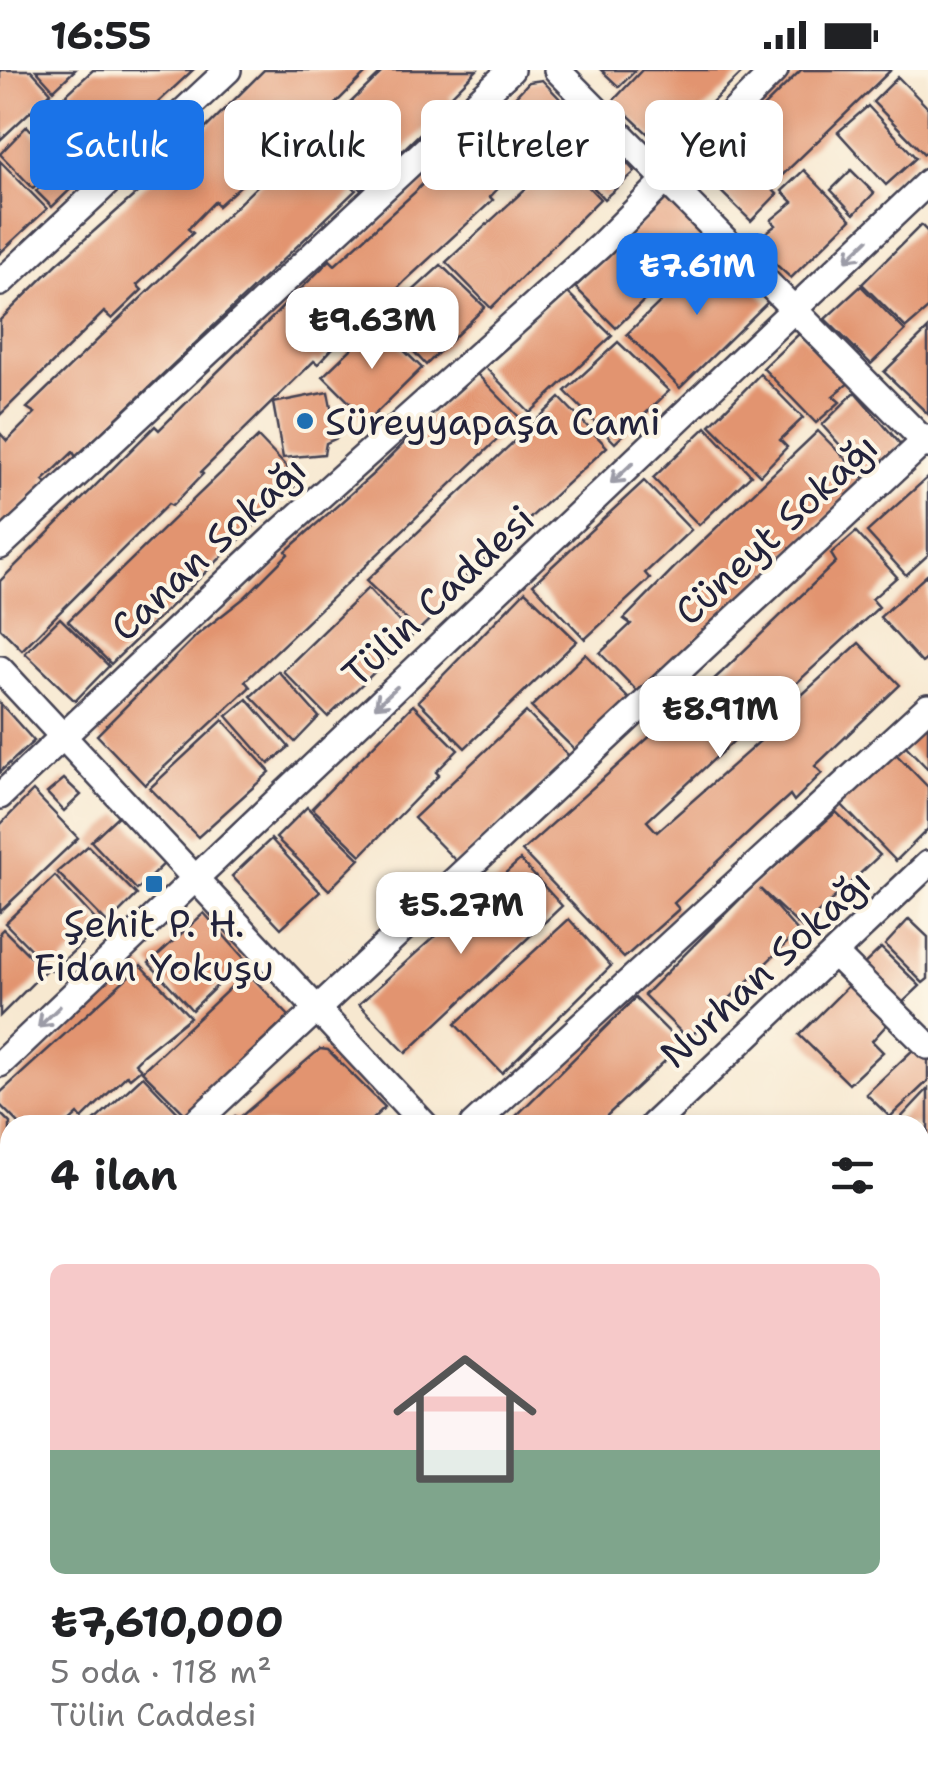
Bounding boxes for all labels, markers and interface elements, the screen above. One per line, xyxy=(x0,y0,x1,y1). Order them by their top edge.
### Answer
text: 16:55 xyxy=(50,10,152,61)
chip: Satılık xyxy=(30,100,204,190)
chip: Kiralık xyxy=(224,100,401,190)
chip: Filtreler xyxy=(421,100,625,190)
chip: Yeni xyxy=(645,100,783,190)
pin: ₺7.61M xyxy=(616,233,778,318)
one-way arrow xyxy=(846,238,870,262)
text: ₺7.61M xyxy=(639,244,755,287)
pin: ₺9.63M xyxy=(291,287,453,372)
text: ₺9.63M xyxy=(308,298,436,341)
place label: Süreyyapaşa Cami xyxy=(325,396,661,447)
marker: Süreyyapaşa Cami xyxy=(294,410,316,432)
street label: Cüneyt Sokağı xyxy=(663,422,889,636)
street label: Canan Sokağı xyxy=(99,444,317,652)
one-way arrow xyxy=(610,461,634,485)
street label: Tülin Caddesi xyxy=(331,494,545,698)
pin: ₺8.91M xyxy=(639,676,801,761)
one-way arrow xyxy=(374,685,399,708)
text: ₺8.91M xyxy=(661,687,779,730)
street label: Nurhan Sokağı xyxy=(649,857,881,1079)
pin: ₺5.27M xyxy=(380,872,542,957)
marker: Şehit P. H. Fidan Yokuşu xyxy=(143,873,165,895)
text: ₺5.27M xyxy=(398,883,524,926)
place label: Şehit P. H. Fidan Yokuşu xyxy=(34,898,274,993)
one-way arrow xyxy=(37,1005,61,1029)
text: 4 ilan xyxy=(50,1147,178,1203)
icon: filters xyxy=(825,1148,880,1203)
icon: home xyxy=(375,1329,555,1509)
text: ₺7,610,000 xyxy=(50,1594,284,1650)
text: 5 oda · 118 m² xyxy=(50,1650,272,1693)
text: Tülin Caddesi xyxy=(50,1693,257,1736)

